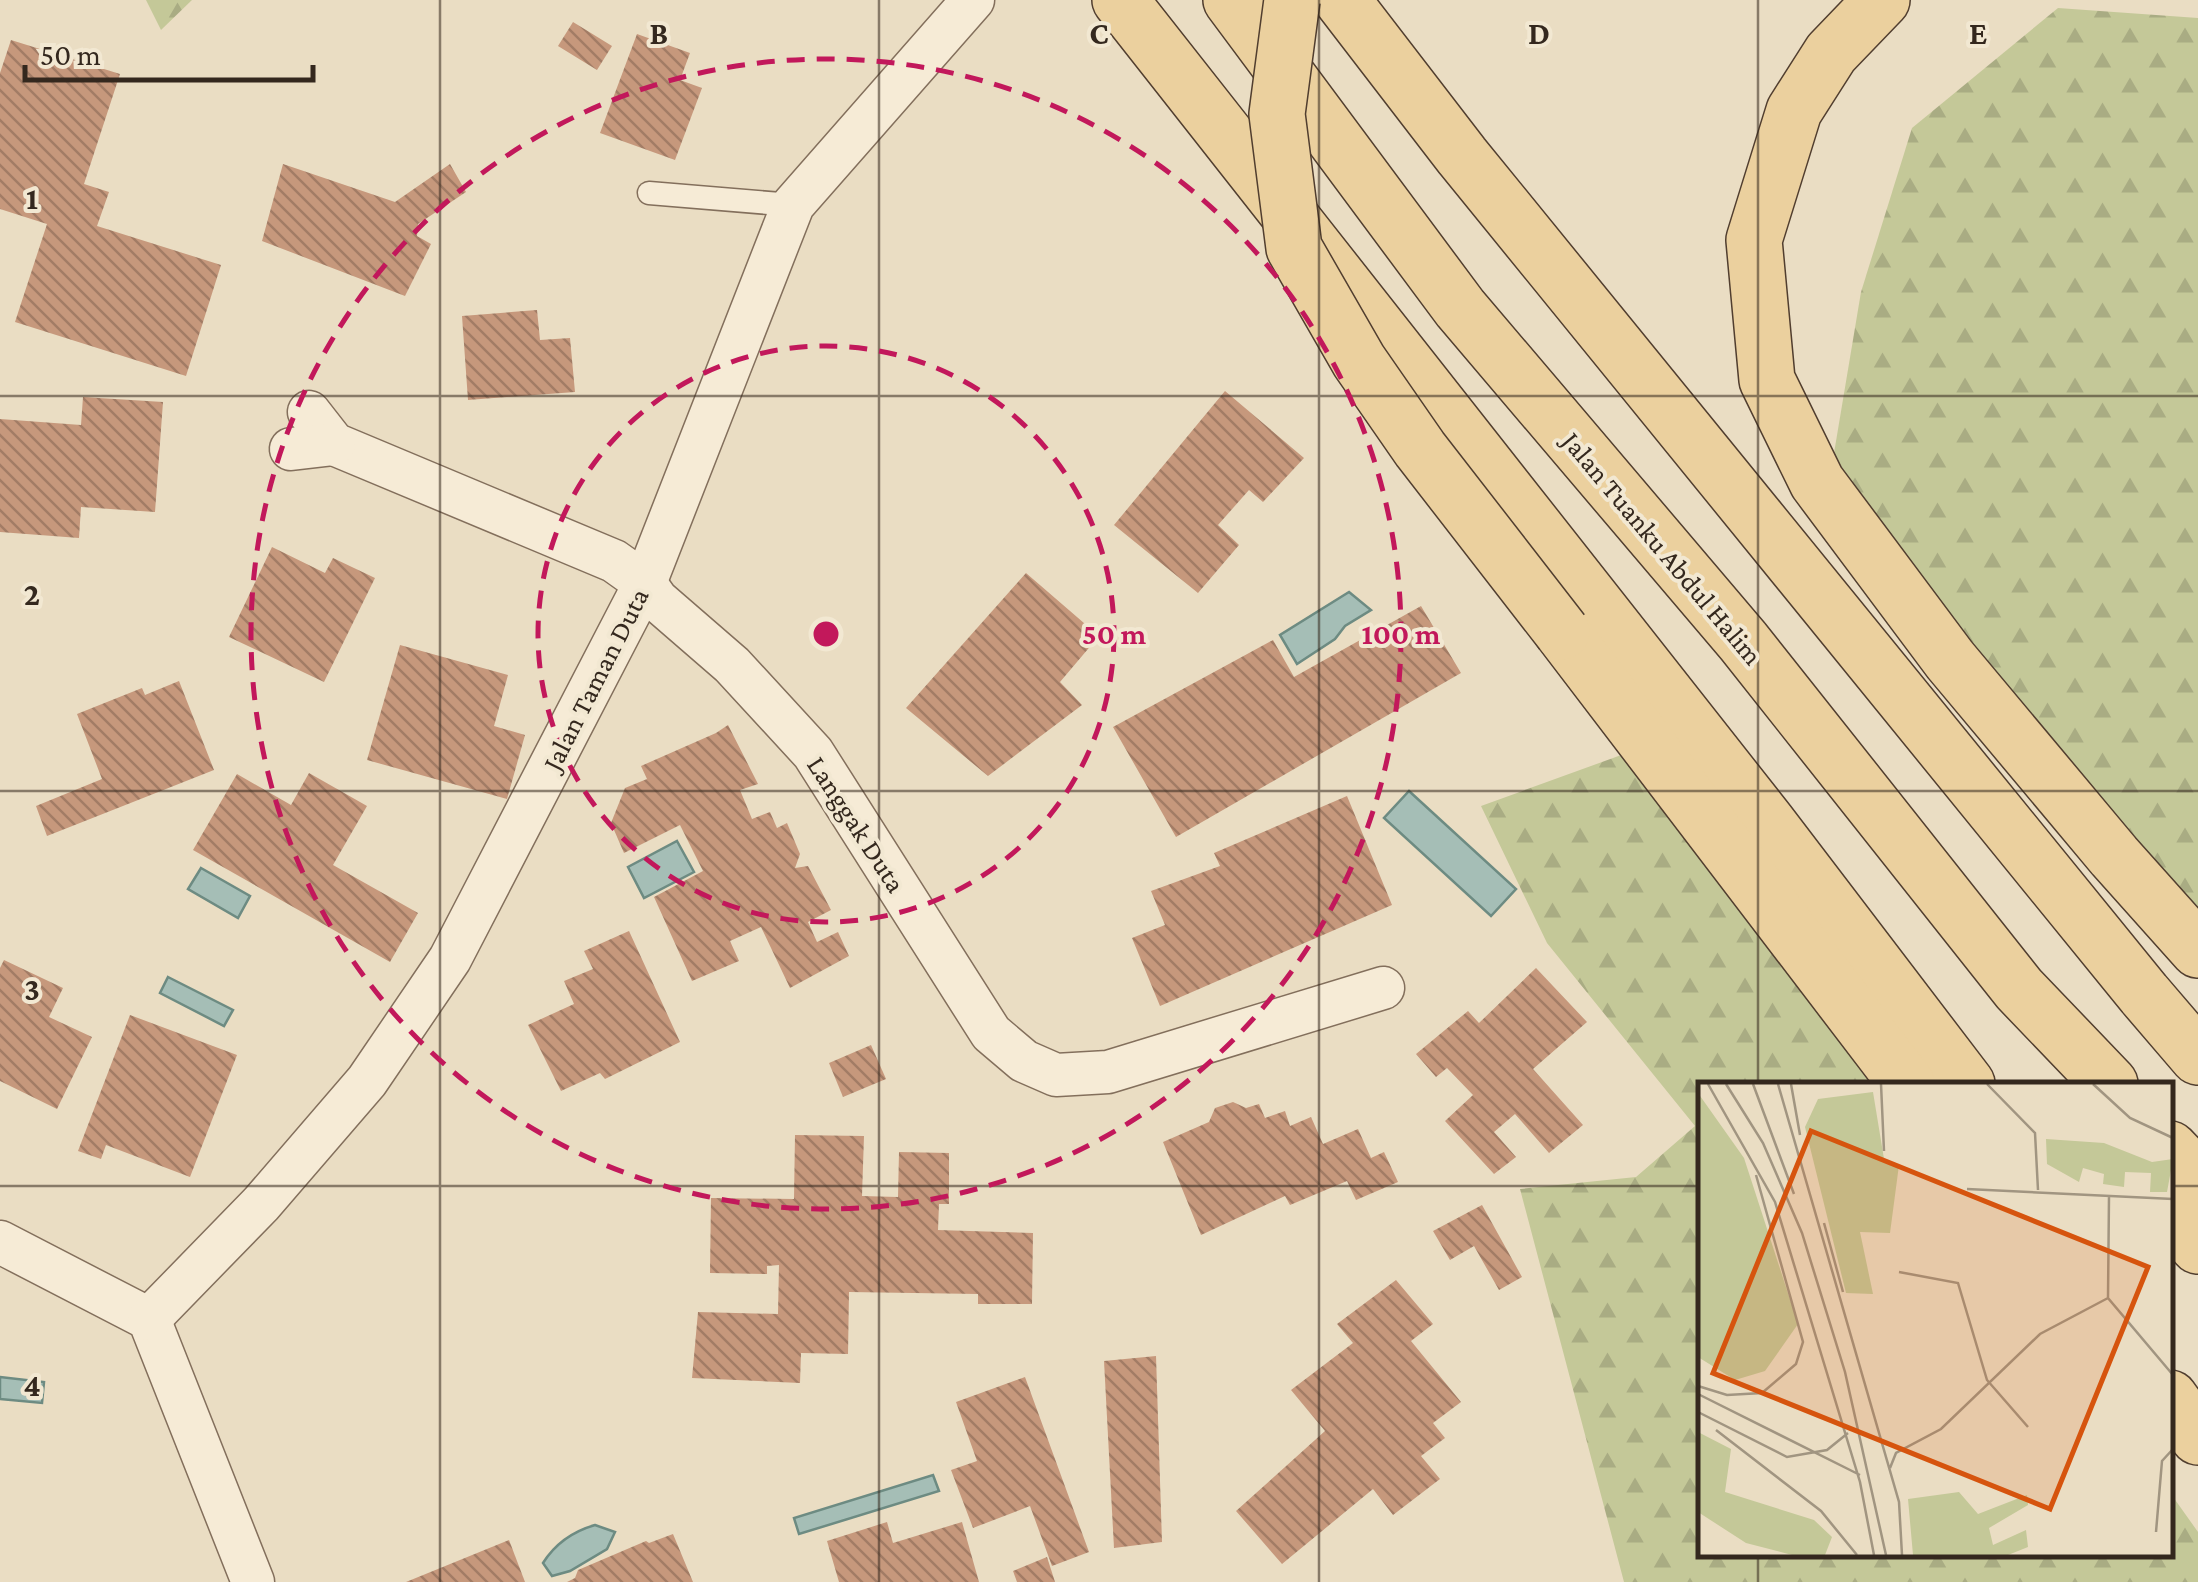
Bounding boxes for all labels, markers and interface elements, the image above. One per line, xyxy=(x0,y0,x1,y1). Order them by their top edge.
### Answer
text: B xyxy=(650,15,668,51)
text: C xyxy=(1089,15,1109,51)
text: D xyxy=(1528,15,1550,51)
text: E xyxy=(1969,15,1987,51)
scale bar xyxy=(25,20,312,82)
text: 50 m xyxy=(40,38,101,71)
text: 1 xyxy=(26,180,38,216)
street label: Jalan Tuanku Abdul Halim xyxy=(1554,423,1769,671)
text: 2 xyxy=(24,576,40,612)
street label: Jalan Taman Duta xyxy=(535,583,655,778)
centre of rings xyxy=(808,616,844,652)
text: 50 m xyxy=(1082,617,1147,650)
text: 100 m xyxy=(1362,617,1441,650)
street label: Langgak Duta xyxy=(801,750,912,898)
text: 3 xyxy=(24,971,40,1007)
inset map xyxy=(1698,1082,2173,1557)
text: 4 xyxy=(23,1367,41,1403)

